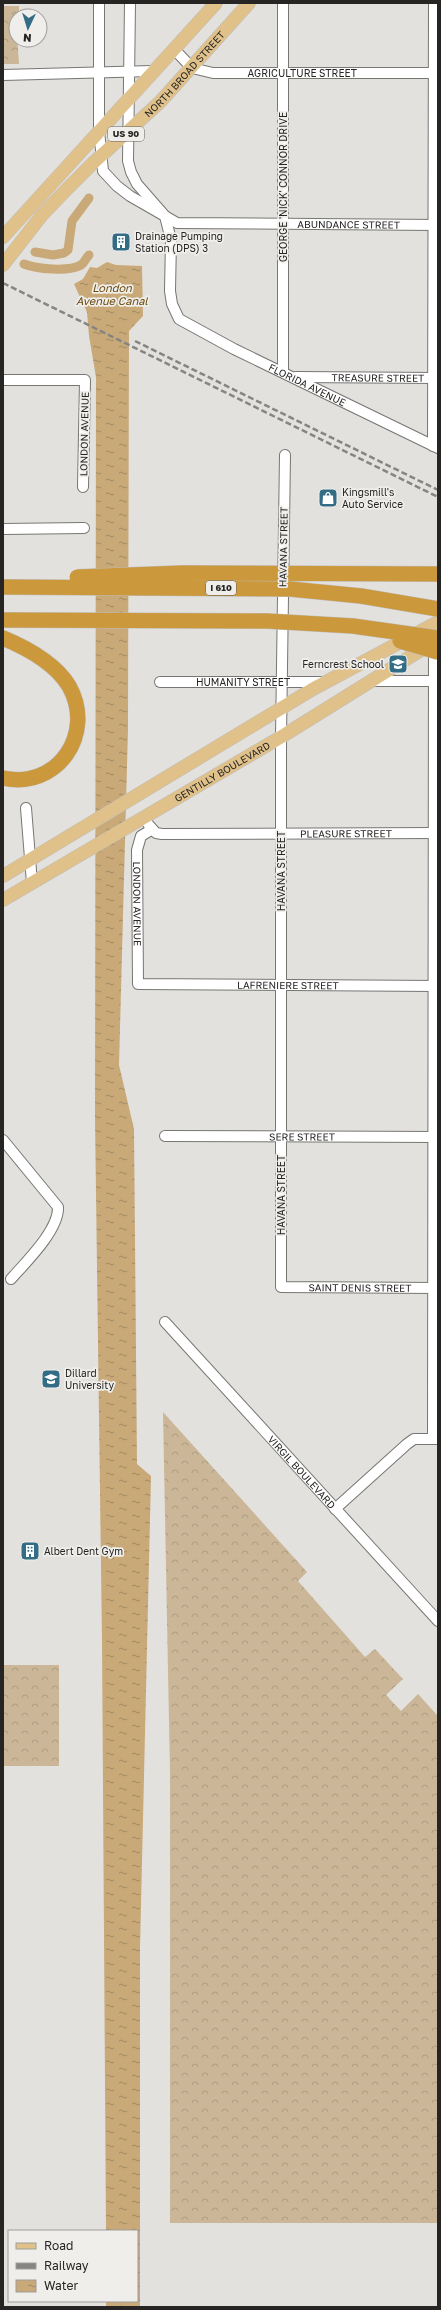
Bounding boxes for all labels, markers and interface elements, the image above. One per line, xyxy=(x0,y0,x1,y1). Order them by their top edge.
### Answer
north arrow xyxy=(8,8,48,48)
street label: NORTH BROAD STREET xyxy=(142,28,227,119)
text: N xyxy=(23,32,32,45)
street label: AGRICULTURE STREET xyxy=(248,67,357,79)
street label: GEORGE 'NICK' CONNOR DRIVE xyxy=(277,112,289,262)
road number: US 90 xyxy=(108,127,144,141)
street label: ABUNDANCE STREET xyxy=(297,218,400,231)
place label: Drainage Pumping Station (DPS) 3 xyxy=(135,230,223,254)
building icon: Drainage Pumping Station (DPS) 3 xyxy=(110,231,132,253)
water label: London Avenue Canal xyxy=(76,281,148,307)
street label: FLORIDA AVENUE xyxy=(267,361,348,408)
street label: TREASURE STREET xyxy=(332,371,424,384)
street label: LONDON AVENUE xyxy=(77,392,91,476)
place label: Kingsmill's Auto Service xyxy=(342,486,403,510)
shop icon: Kingsmill's Auto Service xyxy=(317,487,339,509)
street label: HAVANA STREET xyxy=(276,507,290,587)
road number: I 610 xyxy=(206,581,236,595)
school or university icon: Ferncrest School xyxy=(387,653,409,675)
place label: Ferncrest School xyxy=(302,658,384,670)
street label: HUMANITY STREET xyxy=(196,676,290,688)
street label: GENTILLY BOULEVARD xyxy=(172,739,272,804)
street label: PLEASURE STREET xyxy=(300,827,392,840)
street label: HAVANA STREET xyxy=(275,831,287,911)
street label: LONDON AVENUE xyxy=(131,861,144,946)
street label: LAFRENIERE STREET xyxy=(237,979,339,991)
street label: SERE STREET xyxy=(269,1130,335,1143)
street label: HAVANA STREET xyxy=(275,1155,287,1235)
street label: SAINT DENIS STREET xyxy=(308,1281,412,1294)
place label: Dillard University xyxy=(65,1367,114,1391)
school or university icon: Dillard University xyxy=(40,1368,62,1390)
street label: VIRGIL BOULEVARD xyxy=(266,1433,338,1511)
building icon: Albert Dent Gym xyxy=(19,1540,41,1562)
place label: Albert Dent Gym xyxy=(44,1545,123,1557)
legend xyxy=(8,2230,138,2302)
text: Road xyxy=(44,2238,73,2253)
text: Railway xyxy=(44,2258,89,2273)
text: Water xyxy=(44,2278,78,2293)

